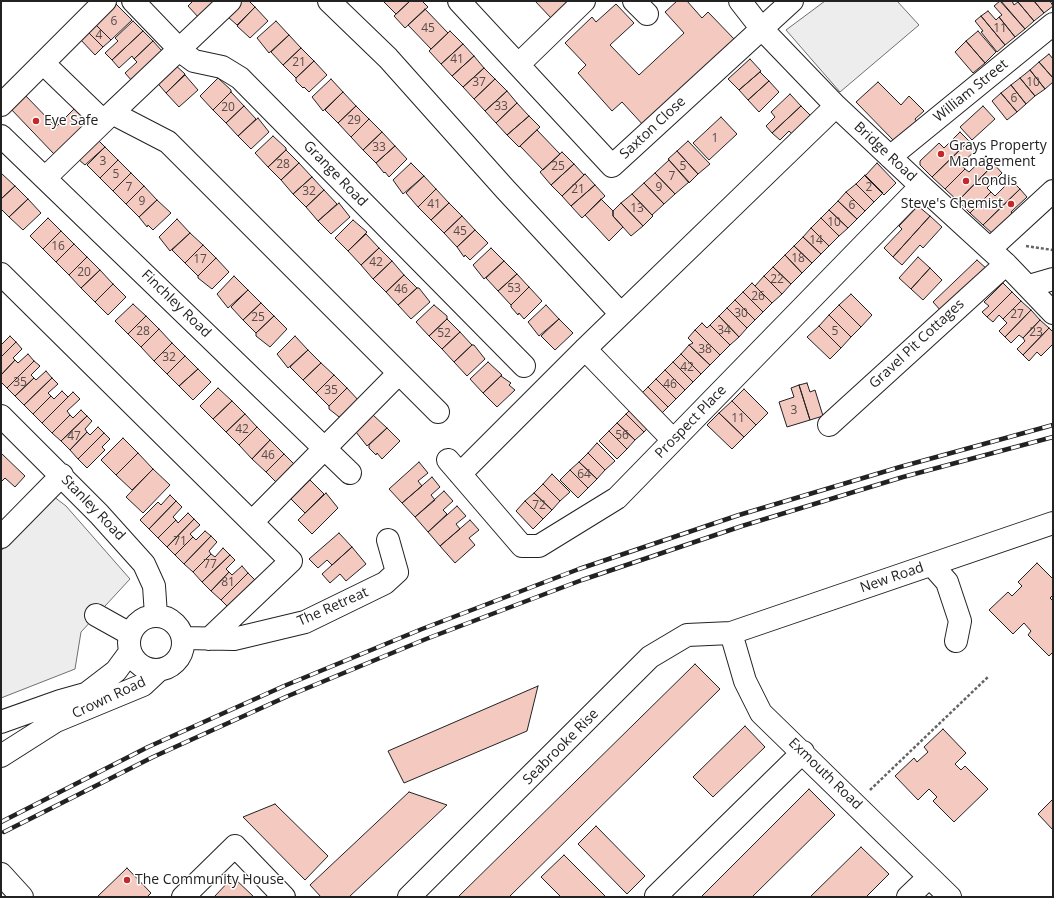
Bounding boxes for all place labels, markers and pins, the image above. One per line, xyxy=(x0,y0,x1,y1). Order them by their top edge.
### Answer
place label: Eye Safe xyxy=(44,113,98,129)
marker: Eye Safe xyxy=(31,116,41,126)
place label: Grays Property Management xyxy=(949,138,1047,170)
marker: Grays Property Management xyxy=(936,149,946,159)
place label: Londis xyxy=(974,173,1017,189)
marker: Londis xyxy=(961,176,971,186)
place label: Steve's Chemist xyxy=(901,196,1003,212)
marker: Steve's Chemist xyxy=(1006,199,1016,209)
place label: The Community House xyxy=(135,872,284,888)
marker: The Community House xyxy=(122,875,132,885)

